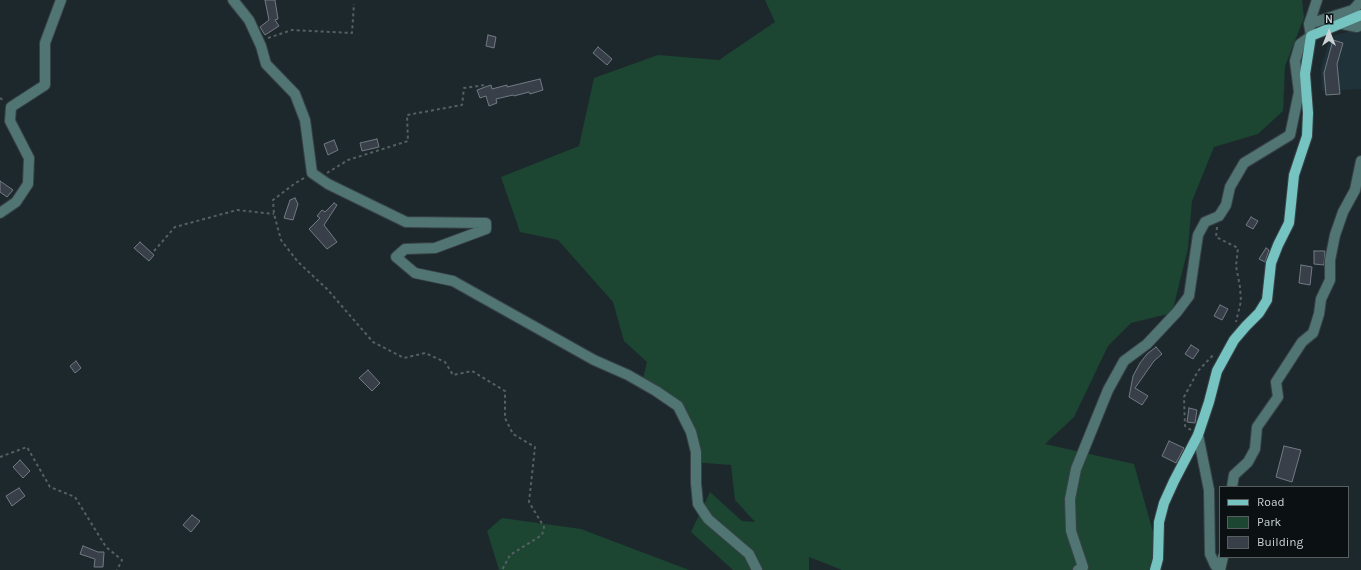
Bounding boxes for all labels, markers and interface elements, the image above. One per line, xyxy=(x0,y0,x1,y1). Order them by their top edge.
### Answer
north arrow xyxy=(1309,12,1349,52)
text: N xyxy=(1325,13,1333,26)
legend xyxy=(1219,486,1349,558)
text: Road xyxy=(1257,495,1285,509)
text: Park xyxy=(1257,515,1281,529)
text: Building xyxy=(1257,535,1303,549)

